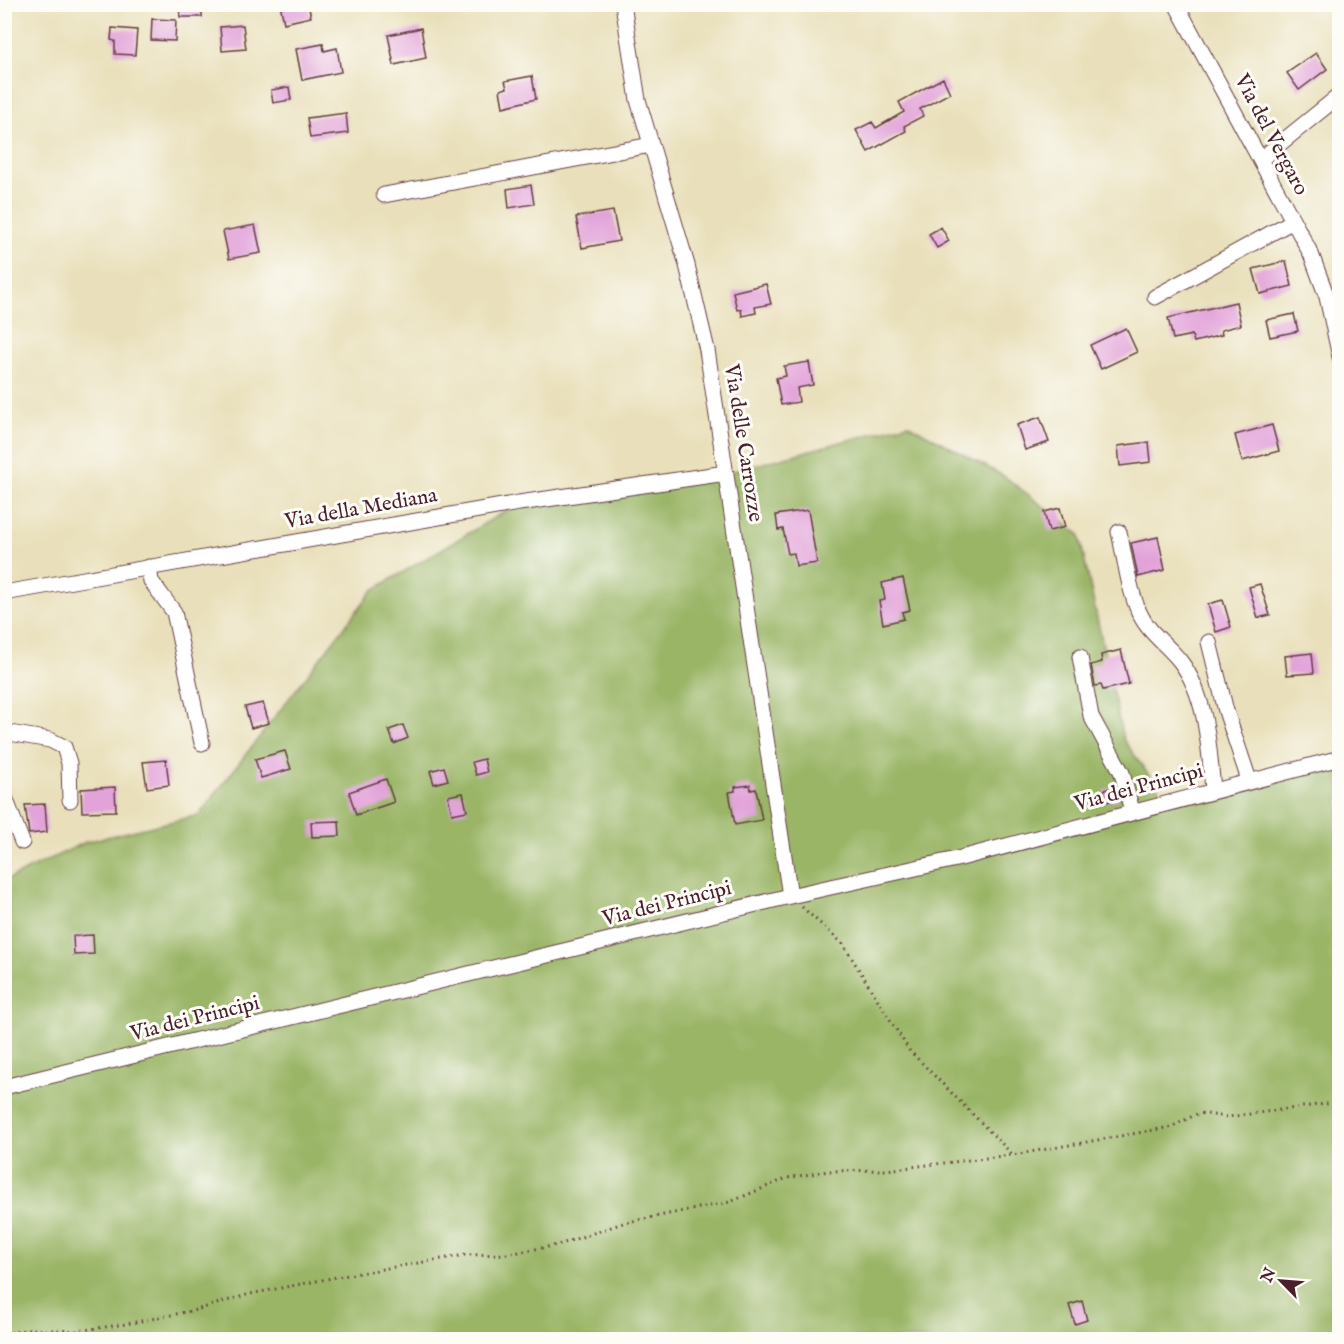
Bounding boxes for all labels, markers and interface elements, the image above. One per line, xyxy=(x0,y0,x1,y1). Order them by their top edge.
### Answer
street label: Via del Vergaro xyxy=(1227,69,1314,200)
street label: Via delle Carrozze xyxy=(717,361,769,524)
street label: Via della Mediana xyxy=(282,482,440,536)
street label: Via dei Principi xyxy=(1071,758,1206,818)
street label: Via dei Principi xyxy=(599,875,734,933)
street label: Via dei Principi xyxy=(127,990,262,1048)
north arrow xyxy=(1251,1251,1311,1311)
text: N xyxy=(1257,1265,1281,1287)

